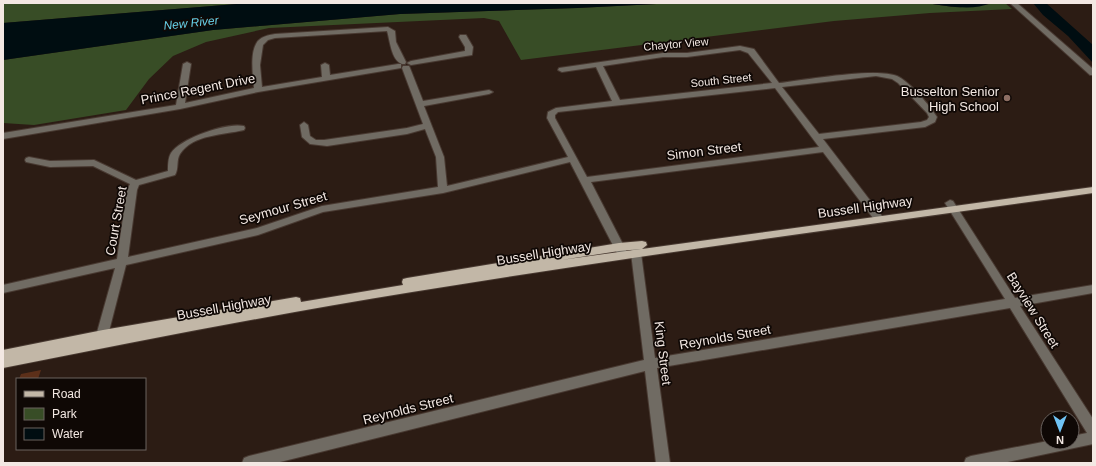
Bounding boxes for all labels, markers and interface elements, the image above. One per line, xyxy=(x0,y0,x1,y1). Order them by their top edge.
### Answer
water label: New River xyxy=(163,13,220,33)
street label: Chaytor View xyxy=(643,35,709,53)
street label: Prince Regent Drive xyxy=(139,71,257,107)
street label: South Street xyxy=(690,71,752,89)
place label: Busselton Senior High School xyxy=(901,84,1000,114)
marker: Busselton Senior High School xyxy=(1002,93,1012,103)
street label: Simon Street xyxy=(666,139,743,163)
street label: Court Street xyxy=(103,185,130,257)
street label: Seymour Street xyxy=(238,188,329,228)
street label: Bussell Highway xyxy=(817,193,914,221)
street label: Bussell Highway xyxy=(496,238,593,268)
street label: Bayview Street xyxy=(1004,269,1063,351)
street label: Bussell Highway xyxy=(176,291,273,323)
street label: King Street xyxy=(652,320,674,386)
street label: Reynolds Street xyxy=(678,322,772,352)
legend xyxy=(16,378,146,450)
text: Road xyxy=(52,387,81,401)
street label: Reynolds Street xyxy=(361,390,455,427)
text: Park xyxy=(52,407,78,421)
north arrow xyxy=(1040,410,1080,450)
text: Water xyxy=(52,427,84,441)
text: N xyxy=(1056,434,1064,446)

